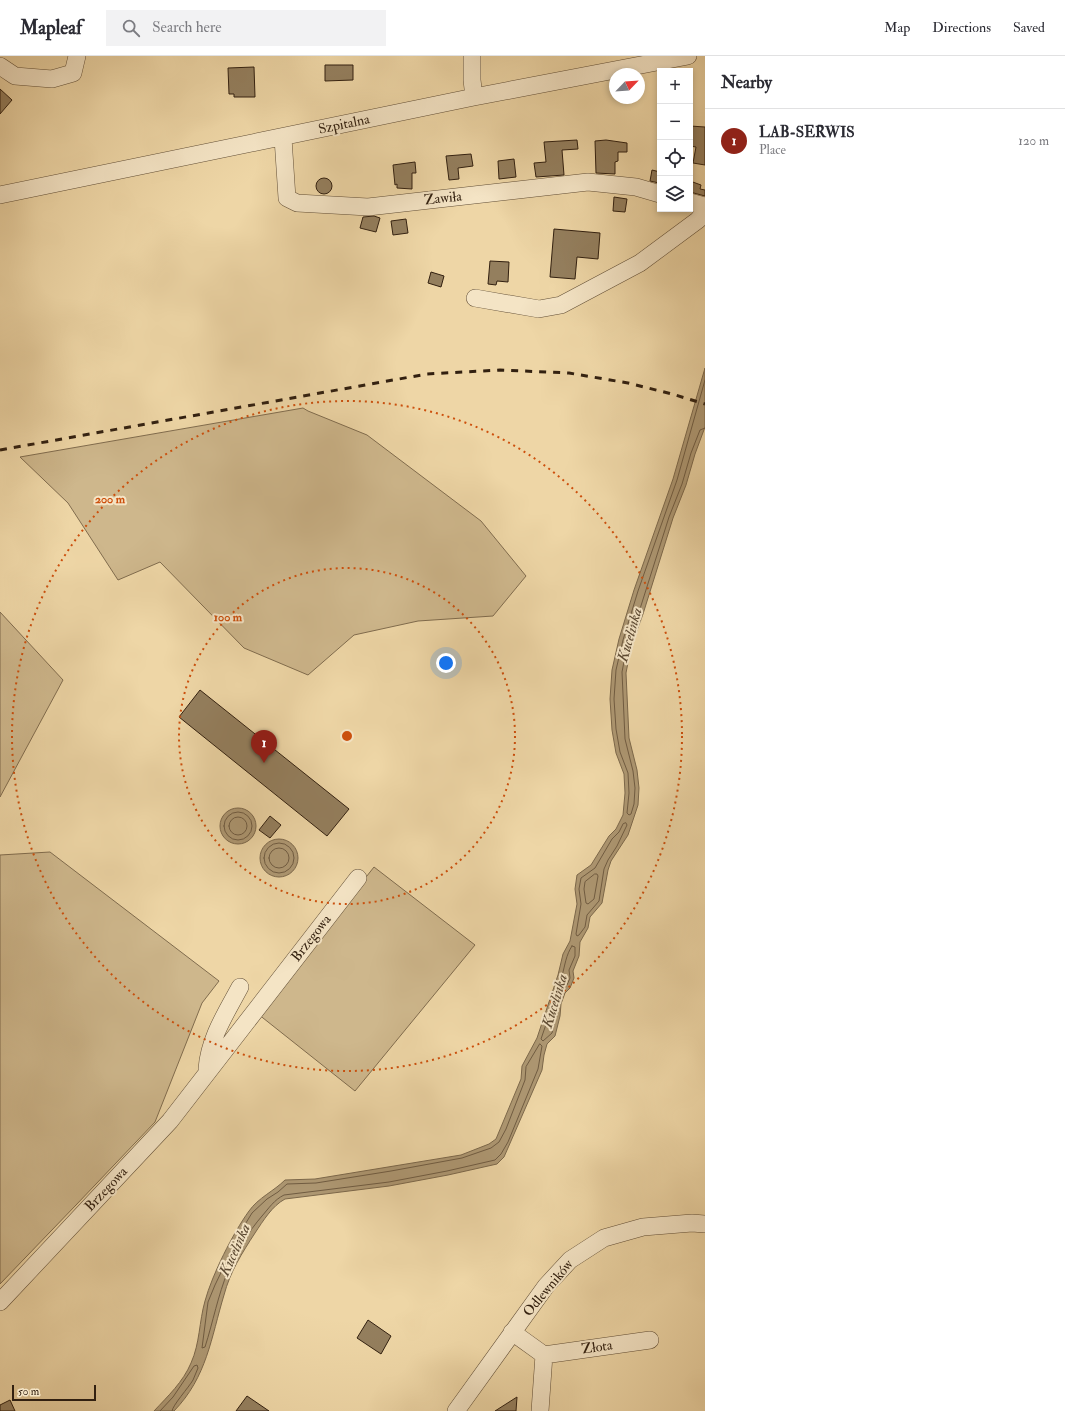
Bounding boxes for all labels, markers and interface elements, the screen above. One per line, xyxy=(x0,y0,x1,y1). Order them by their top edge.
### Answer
search box xyxy=(106,10,386,46)
text: Mapleaf xyxy=(20,16,82,40)
icon: search xyxy=(120,17,142,39)
text: Search here xyxy=(152,18,222,37)
text: Map xyxy=(884,19,910,36)
text: Directions xyxy=(932,19,991,36)
text: Saved xyxy=(1013,19,1045,36)
north arrow xyxy=(609,68,645,104)
map controls xyxy=(657,68,693,212)
button: + xyxy=(657,68,693,104)
text: Nearby xyxy=(721,72,772,93)
button: − xyxy=(657,104,693,140)
street label: Szpitalna xyxy=(317,110,372,139)
text: LAB-SERWIS xyxy=(759,123,855,142)
text: 1 xyxy=(732,133,736,149)
text: 120 m xyxy=(1018,133,1049,149)
button: locate xyxy=(657,140,693,176)
text: Place xyxy=(759,142,786,158)
button: layers xyxy=(657,176,693,212)
street label: Zawiła xyxy=(423,188,463,208)
text: 200 m xyxy=(95,492,126,507)
water label: Kucelinka xyxy=(613,606,647,665)
text: 100 m xyxy=(214,610,243,625)
your location xyxy=(436,653,456,673)
centre of rings xyxy=(340,729,354,743)
pin: 1 xyxy=(251,730,277,763)
street label: Brzegowa xyxy=(287,911,335,965)
water label: Kucelinka xyxy=(538,972,572,1031)
street label: Brzegowa xyxy=(81,1163,131,1215)
water label: Kucelinka xyxy=(215,1221,255,1280)
street label: Odlewników xyxy=(519,1256,577,1320)
street label: Złota xyxy=(580,1336,614,1358)
scale bar xyxy=(12,1383,96,1402)
text: 50 m xyxy=(18,1385,39,1398)

